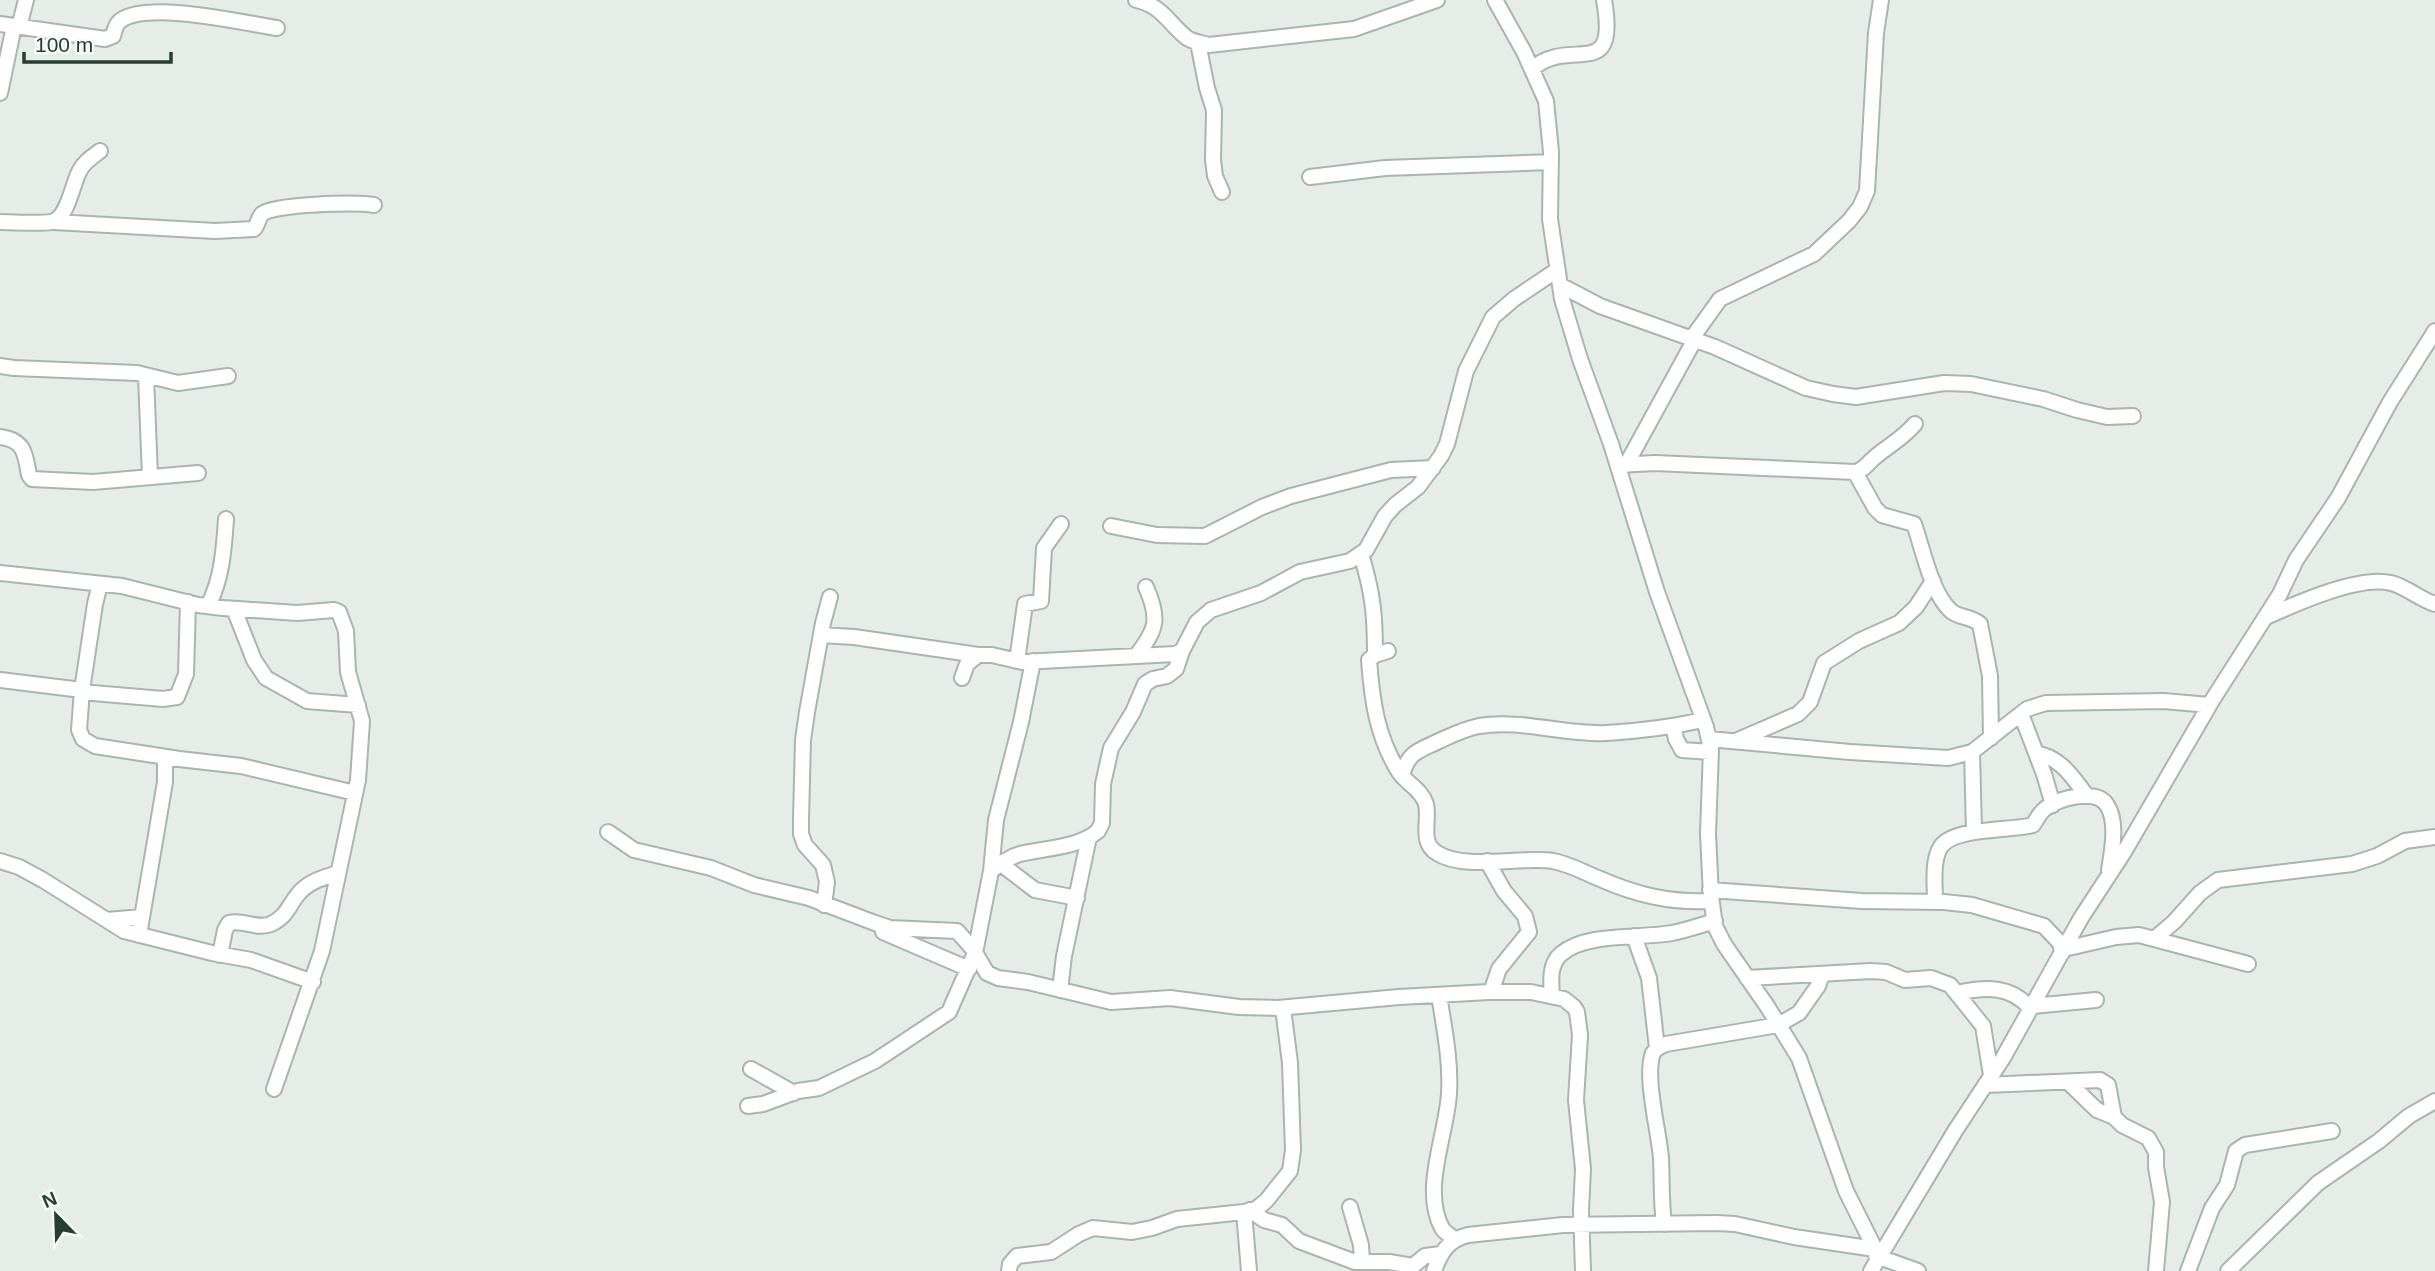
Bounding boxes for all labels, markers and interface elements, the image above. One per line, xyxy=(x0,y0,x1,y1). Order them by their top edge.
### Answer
scale bar xyxy=(24,21,172,65)
text: 100 m xyxy=(35,33,93,56)
north arrow xyxy=(21,1180,91,1250)
text: N xyxy=(39,1187,60,1212)

